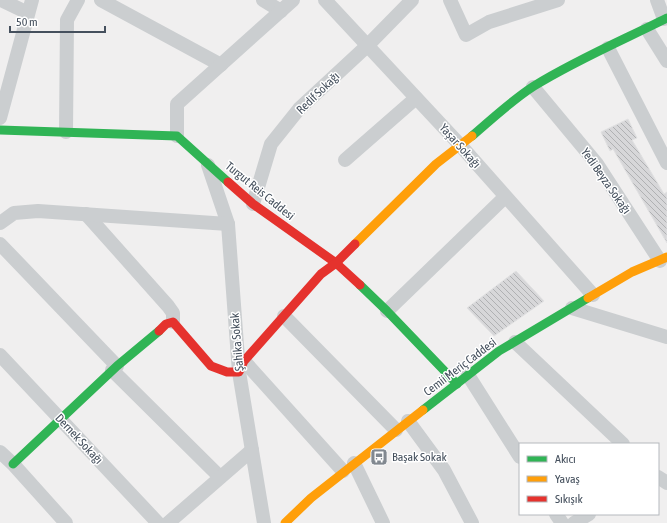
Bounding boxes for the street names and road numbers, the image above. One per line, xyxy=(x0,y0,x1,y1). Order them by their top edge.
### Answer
street label: Redif Sokağı xyxy=(294,69,342,117)
street label: Yaşar Sokağı xyxy=(437,121,483,171)
street label: Yedi Beyza Sokağı xyxy=(578,145,634,217)
street label: Turgut Reis Caddesi xyxy=(223,159,297,223)
street label: Şahika Sokak xyxy=(227,312,247,372)
street label: Cemii Meriç Caddesi xyxy=(421,335,499,399)
street label: Dernek Sokağı xyxy=(52,411,106,467)

